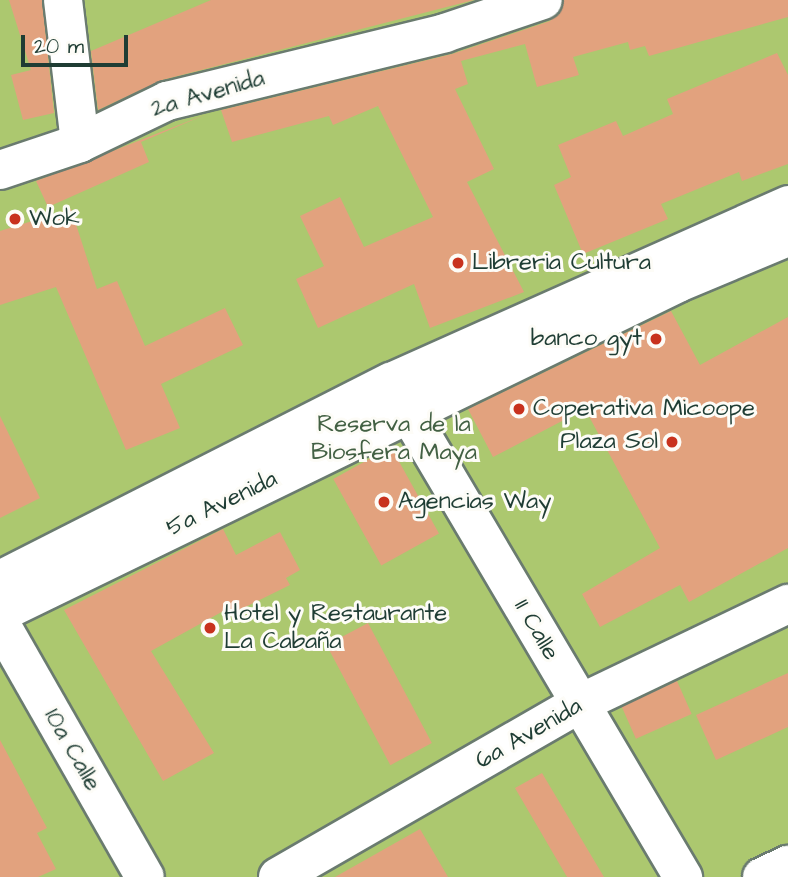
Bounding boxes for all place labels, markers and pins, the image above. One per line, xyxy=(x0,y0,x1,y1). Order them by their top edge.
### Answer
place label: Wok xyxy=(29,205,80,233)
marker: Wok xyxy=(7,211,23,227)
place label: Libreria Cultura xyxy=(472,249,651,277)
marker: Libreria Cultura xyxy=(450,255,466,271)
place label: banco gyt xyxy=(531,325,642,353)
marker: banco gyt xyxy=(648,331,664,347)
place label: Coperativa Micoope xyxy=(533,395,755,423)
marker: Coperativa Micoope xyxy=(511,401,527,417)
place label: Plaza Sol xyxy=(560,428,658,456)
marker: Plaza Sol xyxy=(664,434,680,450)
place label: Agencias Way xyxy=(398,488,551,516)
marker: Agencias Way xyxy=(376,494,392,510)
place label: Hotel y Restaurante La Cabaña xyxy=(224,600,447,656)
marker: Hotel y Restaurante La Cabaña xyxy=(202,620,218,636)

